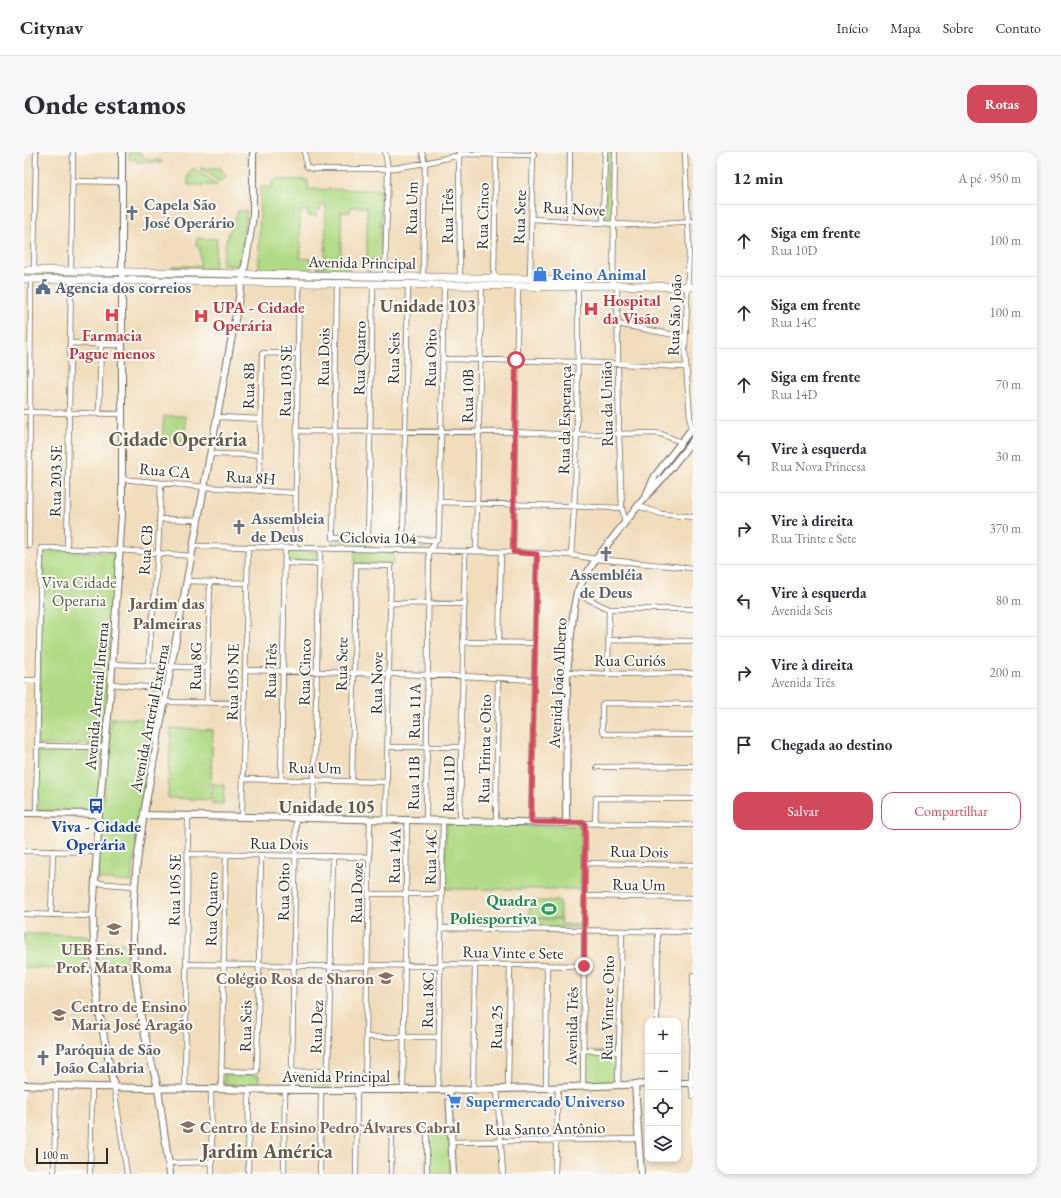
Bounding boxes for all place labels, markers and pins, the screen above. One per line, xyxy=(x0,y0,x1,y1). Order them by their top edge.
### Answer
place label: Capela São José Operário xyxy=(142,194,235,233)
church icon: Capela São José Operário xyxy=(123,204,141,222)
place label: Reino Animal xyxy=(552,264,647,285)
shop icon: Reino Animal xyxy=(531,265,549,283)
place label: Agencia dos correios xyxy=(54,277,191,298)
public building icon: Agencia dos correios xyxy=(34,278,52,296)
place label: Hospital da Visão xyxy=(603,290,661,329)
place label: UPA - Cidade Operária xyxy=(213,297,305,336)
hospital icon: Hospital da Visão xyxy=(582,300,600,318)
hospital icon: Farmacia Pague menos xyxy=(103,306,121,324)
hospital icon: UPA - Cidade Operária xyxy=(192,307,210,325)
place label: Farmacia Pague menos xyxy=(69,325,155,364)
place label: Assembleia de Deus xyxy=(250,508,326,547)
church icon: Assembleia de Deus xyxy=(230,518,248,536)
church icon: Assembléia de Deus xyxy=(597,545,615,563)
place label: Assembléia de Deus xyxy=(568,564,644,603)
bus stop icon: Viva - Cidade Operária xyxy=(87,797,105,815)
place label: Viva - Cidade Operária xyxy=(51,816,141,855)
place label: Quadra Poliesportiva xyxy=(450,890,538,929)
sports icon: Quadra Poliesportiva xyxy=(540,900,558,918)
school or university icon: UEB Ens. Fund. Prof. Mata Roma xyxy=(105,920,123,938)
place label: UEB Ens. Fund. Prof. Mata Roma xyxy=(56,939,173,978)
place label: Colégio Rosa de Sharon xyxy=(216,968,374,989)
school or university icon: Colégio Rosa de Sharon xyxy=(377,969,395,987)
place label: Centro de Ensino Maria José Aragão xyxy=(71,996,193,1035)
school or university icon: Centro de Ensino Maria José Aragão xyxy=(50,1006,68,1024)
place label: Paróquia de São João Calabria xyxy=(53,1039,161,1078)
church icon: Paróquia de São João Calabria xyxy=(34,1049,52,1067)
place label: Supermercado Universo xyxy=(466,1091,625,1112)
supermarket icon: Supermercado Universo xyxy=(445,1092,463,1110)
place label: Centro de Ensino Pedro Álvares Cabral xyxy=(200,1117,461,1138)
school or university icon: Centro de Ensino Pedro Álvares Cabral xyxy=(179,1118,197,1136)

